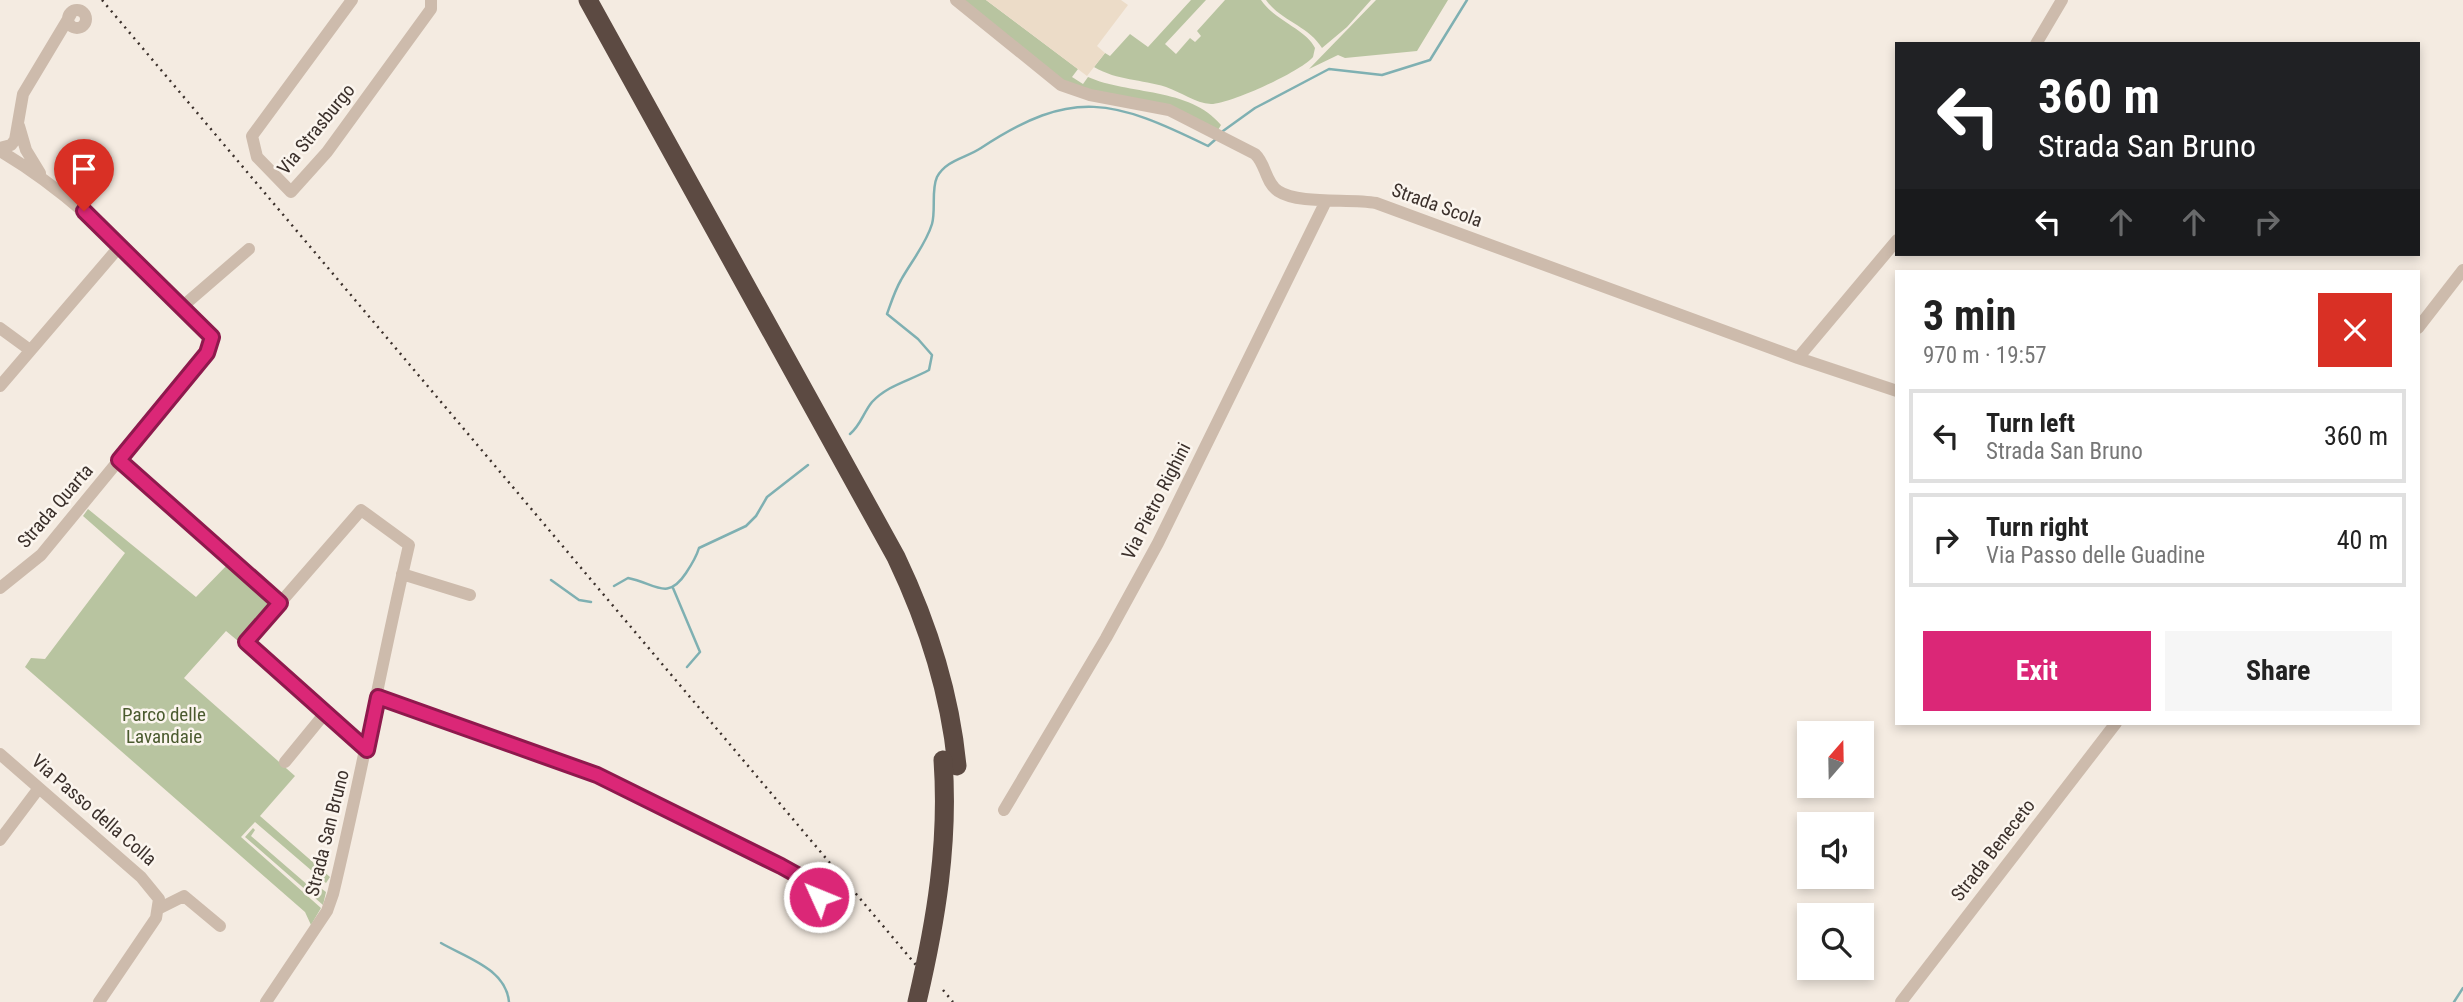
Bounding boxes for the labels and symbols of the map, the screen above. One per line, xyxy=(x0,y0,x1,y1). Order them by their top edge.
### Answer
street label: Via Strasburgo xyxy=(272,79,360,179)
pin xyxy=(54,139,114,211)
street label: Strada Scola xyxy=(1389,178,1485,232)
street label: Via Pietro Righini xyxy=(1117,439,1195,563)
street label: Strada Quarta xyxy=(12,459,98,553)
park label: Parco delle Lavandaie xyxy=(122,703,206,748)
north arrow xyxy=(1797,721,1874,798)
street label: Via Passo della Colla xyxy=(27,750,161,870)
street label: Strada San Bruno xyxy=(300,767,354,899)
street label: Strada Beneceto xyxy=(1946,794,2040,906)
position arrow xyxy=(782,860,856,934)

